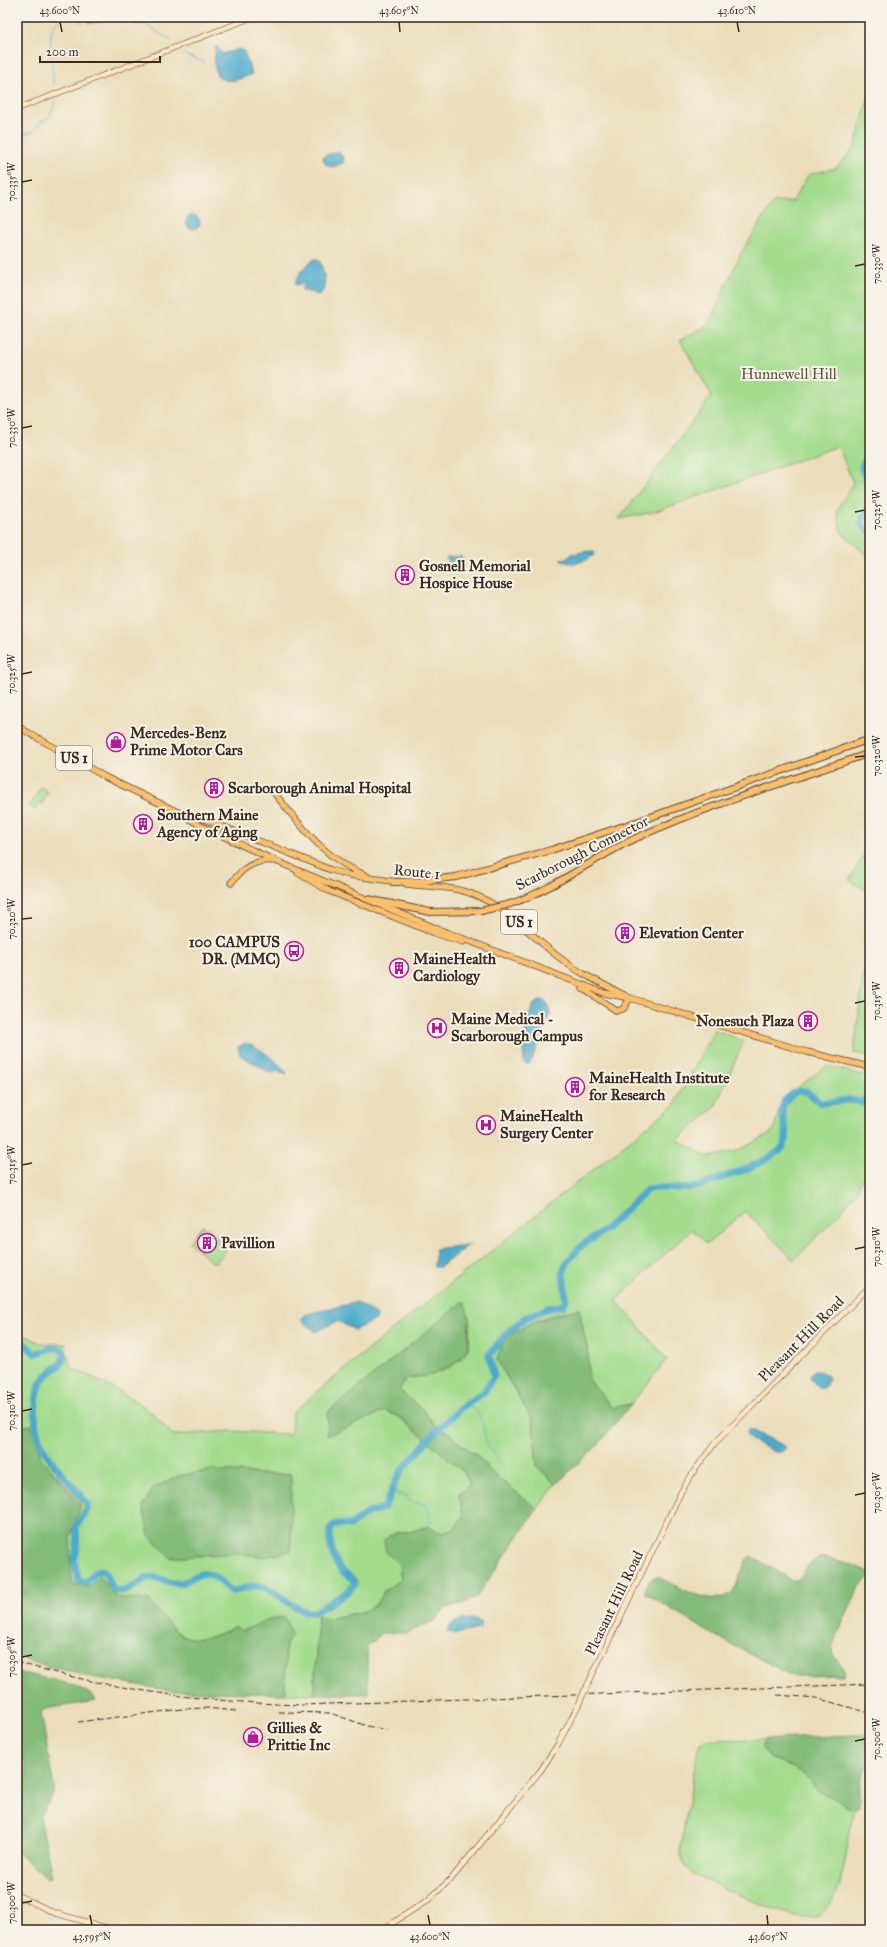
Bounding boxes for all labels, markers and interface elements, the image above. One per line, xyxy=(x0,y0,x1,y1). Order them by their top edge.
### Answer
text: 43.600°N xyxy=(40,5,81,17)
text: 43.605°N xyxy=(379,5,419,17)
text: 43.610°N xyxy=(718,5,757,17)
scale bar xyxy=(40,38,160,64)
text: 200 m xyxy=(46,45,79,59)
text: 70.335°W xyxy=(6,162,18,202)
text: 70.330°W xyxy=(871,243,883,284)
park label: Hunnewell Hill xyxy=(741,365,838,383)
text: 70.330°W xyxy=(6,407,18,448)
text: 70.325°W xyxy=(871,490,883,530)
place label: Gosnell Memorial Hospice House xyxy=(419,557,532,593)
building icon: Gosnell Memorial Hospice House xyxy=(394,564,416,586)
text: 70.325°W xyxy=(6,654,18,694)
place label: Mercedes-Benz Prime Motor Cars xyxy=(130,724,243,759)
shop icon: Mercedes-Benz Prime Motor Cars xyxy=(105,731,127,753)
text: 70.320°W xyxy=(871,735,883,777)
road number: US 1 xyxy=(56,746,92,770)
building icon: Scarborough Animal Hospital xyxy=(203,777,225,799)
place label: Scarborough Animal Hospital xyxy=(228,779,412,798)
place label: Southern Maine Agency of Aging xyxy=(156,806,259,842)
street label: Scarborough Connector xyxy=(512,811,652,894)
building icon: Southern Maine Agency of Aging xyxy=(132,813,154,835)
street label: Route 1 xyxy=(393,861,441,883)
text: 70.320°W xyxy=(6,898,18,940)
road number: US 1 xyxy=(501,910,537,934)
building icon: Elevation Center xyxy=(614,922,636,944)
place label: Elevation Center xyxy=(639,924,744,942)
place label: 100 CAMPUS DR. (MMC) xyxy=(189,933,280,969)
bus stop icon: 100 CAMPUS DR. (MMC) xyxy=(283,940,305,962)
place label: MaineHealth Cardiology xyxy=(413,950,497,986)
building icon: MaineHealth Cardiology xyxy=(388,957,410,979)
text: 70.315°W xyxy=(871,981,883,1020)
place label: Maine Medical - Scarborough Campus xyxy=(451,1010,583,1046)
building icon: Nonesuch Plaza xyxy=(797,1010,819,1032)
place label: Nonesuch Plaza xyxy=(696,1012,795,1030)
hospital icon: Maine Medical - Scarborough Campus xyxy=(426,1017,448,1039)
place label: MaineHealth Institute for Research xyxy=(588,1069,730,1104)
building icon: MaineHealth Institute for Research xyxy=(564,1076,586,1098)
place label: MaineHealth Surgery Center xyxy=(500,1107,593,1143)
hospital icon: MaineHealth Surgery Center xyxy=(475,1114,497,1136)
text: 70.315°W xyxy=(6,1145,18,1184)
text: 70.310°W xyxy=(871,1226,883,1267)
building icon: Pavillion xyxy=(196,1232,218,1254)
place label: Pavillion xyxy=(221,1234,276,1252)
street label: Pleasant Hill Road xyxy=(754,1292,848,1386)
text: 70.310°W xyxy=(6,1390,18,1431)
text: 70.305°W xyxy=(871,1472,883,1513)
street label: Pleasant Hill Road xyxy=(581,1547,647,1658)
text: 70.305°W xyxy=(6,1636,18,1677)
text: 70.300°W xyxy=(871,1718,883,1760)
place label: Gillies & Prittie Inc xyxy=(267,1719,331,1754)
shop icon: Gillies & Prittie Inc xyxy=(242,1726,264,1748)
text: 70.300°W xyxy=(6,1882,18,1924)
text: 43.595°N xyxy=(73,1931,112,1943)
text: 43.600°N xyxy=(410,1931,451,1943)
text: 43.605°N xyxy=(748,1931,788,1943)

